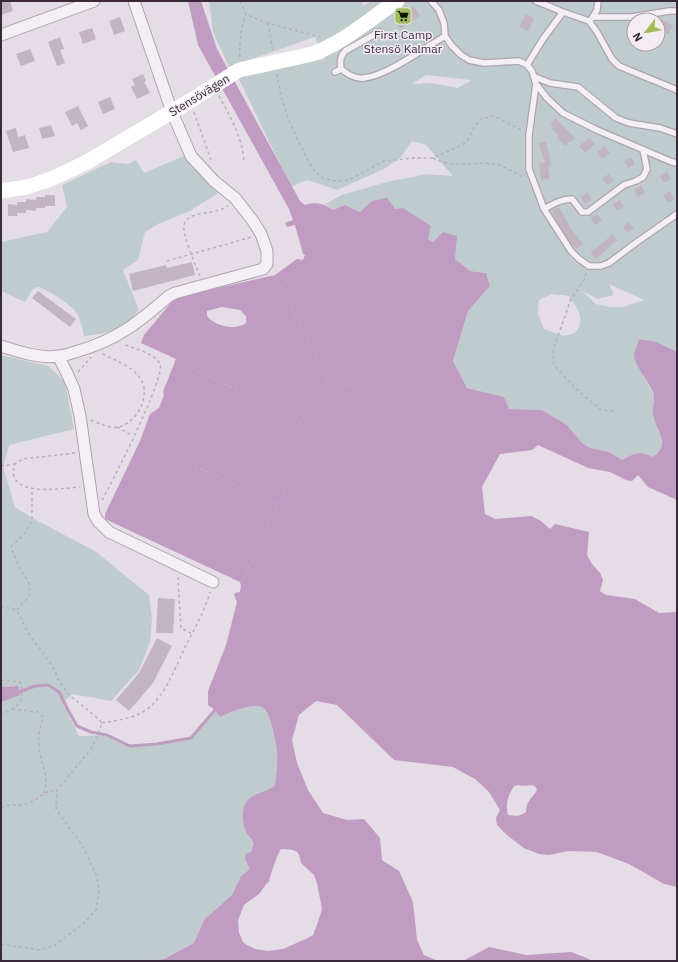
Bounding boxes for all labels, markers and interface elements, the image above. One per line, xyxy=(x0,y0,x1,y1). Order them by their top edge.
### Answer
supermarket icon: First Camp Stensö Kalmar xyxy=(393,6,413,26)
north arrow xyxy=(626,12,666,52)
place label: First Camp Stensö Kalmar xyxy=(364,27,443,56)
text: N xyxy=(629,30,645,44)
street label: Stensövägen xyxy=(166,70,232,120)

